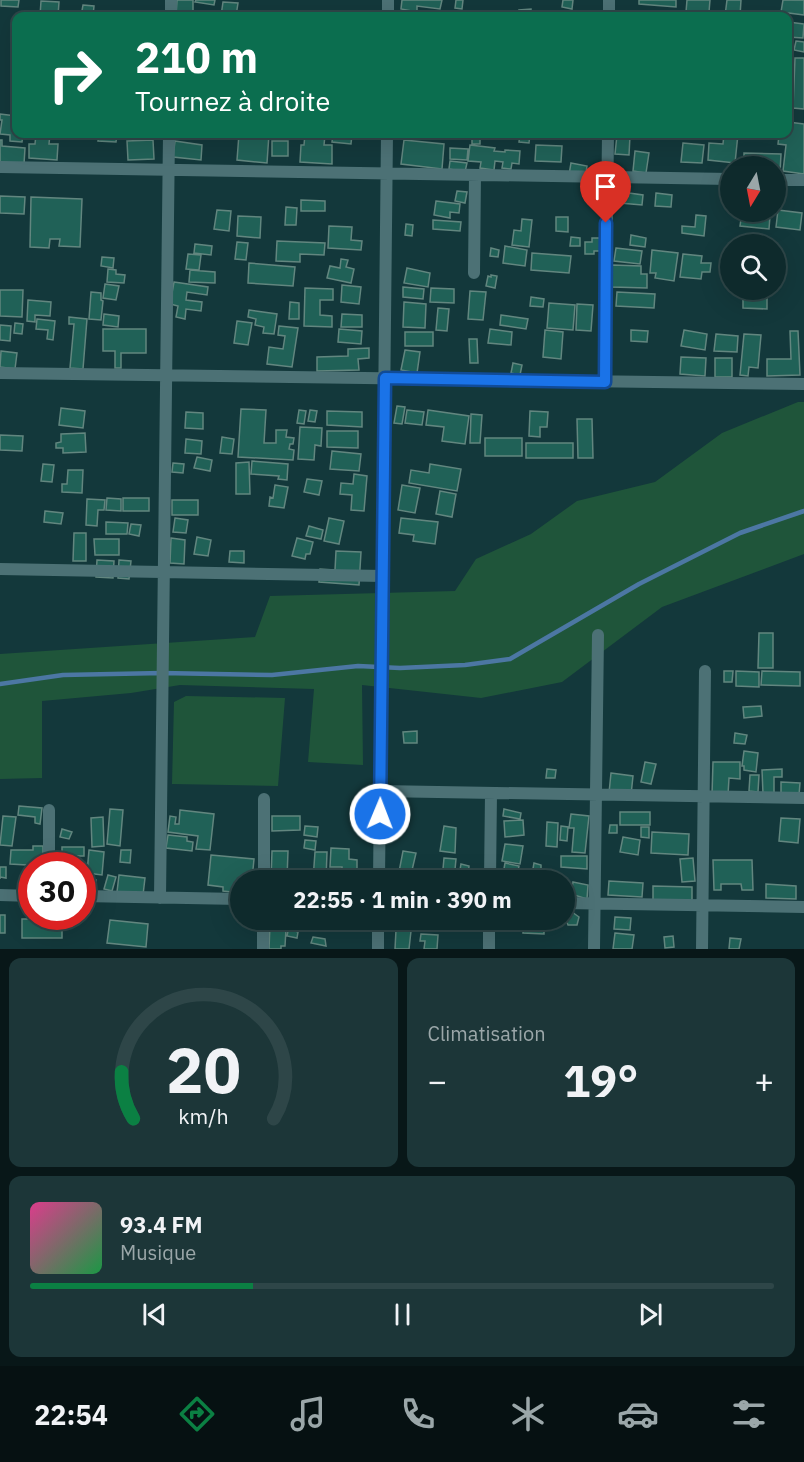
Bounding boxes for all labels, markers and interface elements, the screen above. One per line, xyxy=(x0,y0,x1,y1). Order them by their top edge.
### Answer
text: 210 m xyxy=(135,30,258,85)
icon: right xyxy=(36,36,114,114)
text: Tournez à droite xyxy=(135,83,330,118)
north arrow xyxy=(720,156,786,222)
map controls xyxy=(720,156,786,300)
pin xyxy=(580,161,631,223)
icon: arrive xyxy=(589,170,622,203)
button: search xyxy=(720,234,786,300)
position arrow xyxy=(348,782,412,846)
speed limit sign: 30 xyxy=(18,852,96,930)
text: 22:55 · 1 min · 390 m xyxy=(293,885,512,914)
text: Climatisation xyxy=(428,1020,546,1047)
text: 20 xyxy=(166,1029,241,1110)
text: 19° xyxy=(563,1051,638,1109)
text: − xyxy=(428,1059,447,1102)
text: + xyxy=(754,1059,774,1102)
text: km/h xyxy=(178,1103,228,1131)
text: 93.4 FM xyxy=(120,1210,203,1239)
text: Musique xyxy=(120,1239,196,1266)
icon: previous xyxy=(138,1298,171,1331)
icon: pause xyxy=(386,1298,419,1331)
icon: next xyxy=(634,1298,667,1331)
icon: directions xyxy=(176,1393,218,1435)
icon: music xyxy=(287,1393,329,1435)
icon: phone xyxy=(397,1393,439,1435)
icon: climate xyxy=(507,1393,549,1435)
icon: car xyxy=(617,1393,659,1435)
icon: filters xyxy=(728,1393,770,1435)
text: 22:54 xyxy=(34,1397,108,1432)

